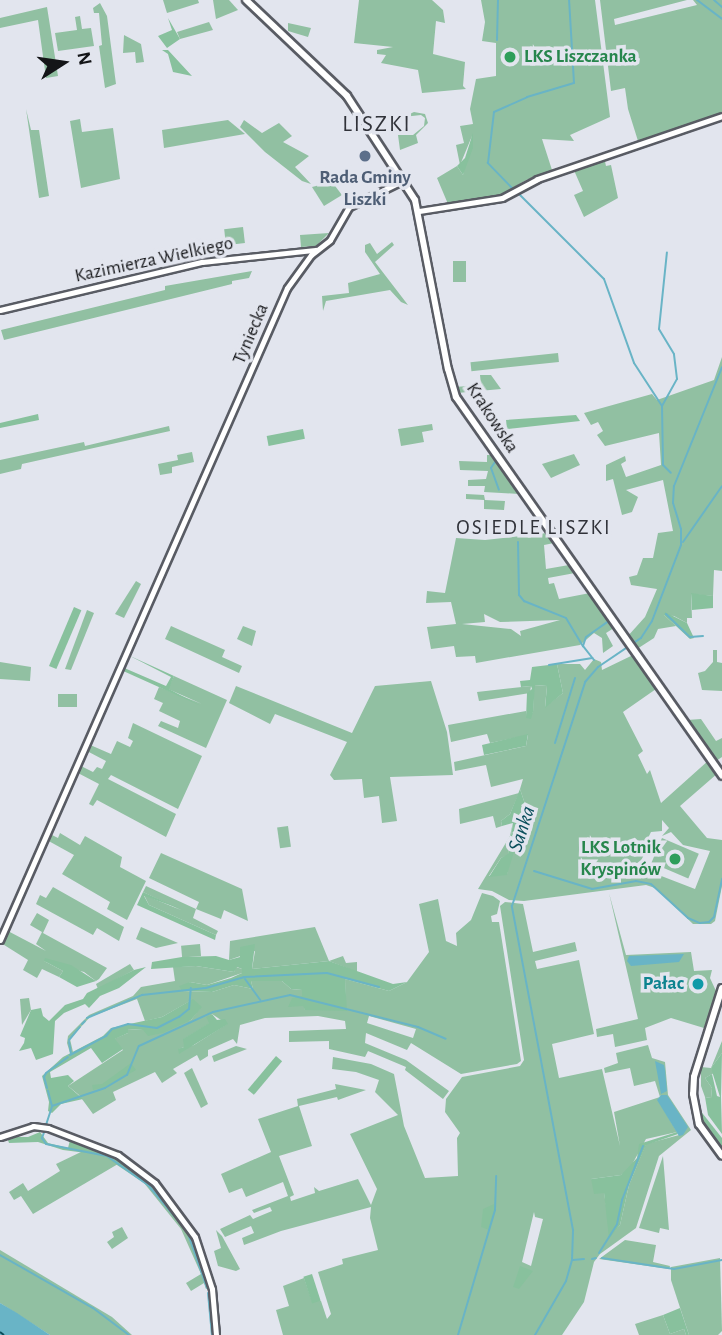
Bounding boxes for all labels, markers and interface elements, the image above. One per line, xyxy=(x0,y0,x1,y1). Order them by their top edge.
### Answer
north arrow xyxy=(28,28,98,98)
place label: LKS Liszczanka xyxy=(524,46,637,68)
marker: LKS Liszczanka xyxy=(502,49,518,65)
text: N xyxy=(73,50,95,67)
district label: LISZKI xyxy=(343,111,411,139)
marker: Rada Gminy Liszki xyxy=(357,148,373,164)
place label: Rada Gminy Liszki xyxy=(319,167,411,211)
street label: Kazimierza Wielkiego xyxy=(73,232,235,288)
street label: Tyniecka xyxy=(228,300,274,368)
street label: Krakowska xyxy=(461,379,523,457)
district label: OSIEDLE LISZKI xyxy=(458,515,610,541)
water label: Sanka xyxy=(503,803,541,855)
place label: LKS Lotnik Kryspinów xyxy=(580,837,661,881)
marker: LKS Lotnik Kryspinów xyxy=(667,851,683,867)
place label: Pałac xyxy=(643,973,684,995)
marker: Pałac xyxy=(690,976,706,992)

